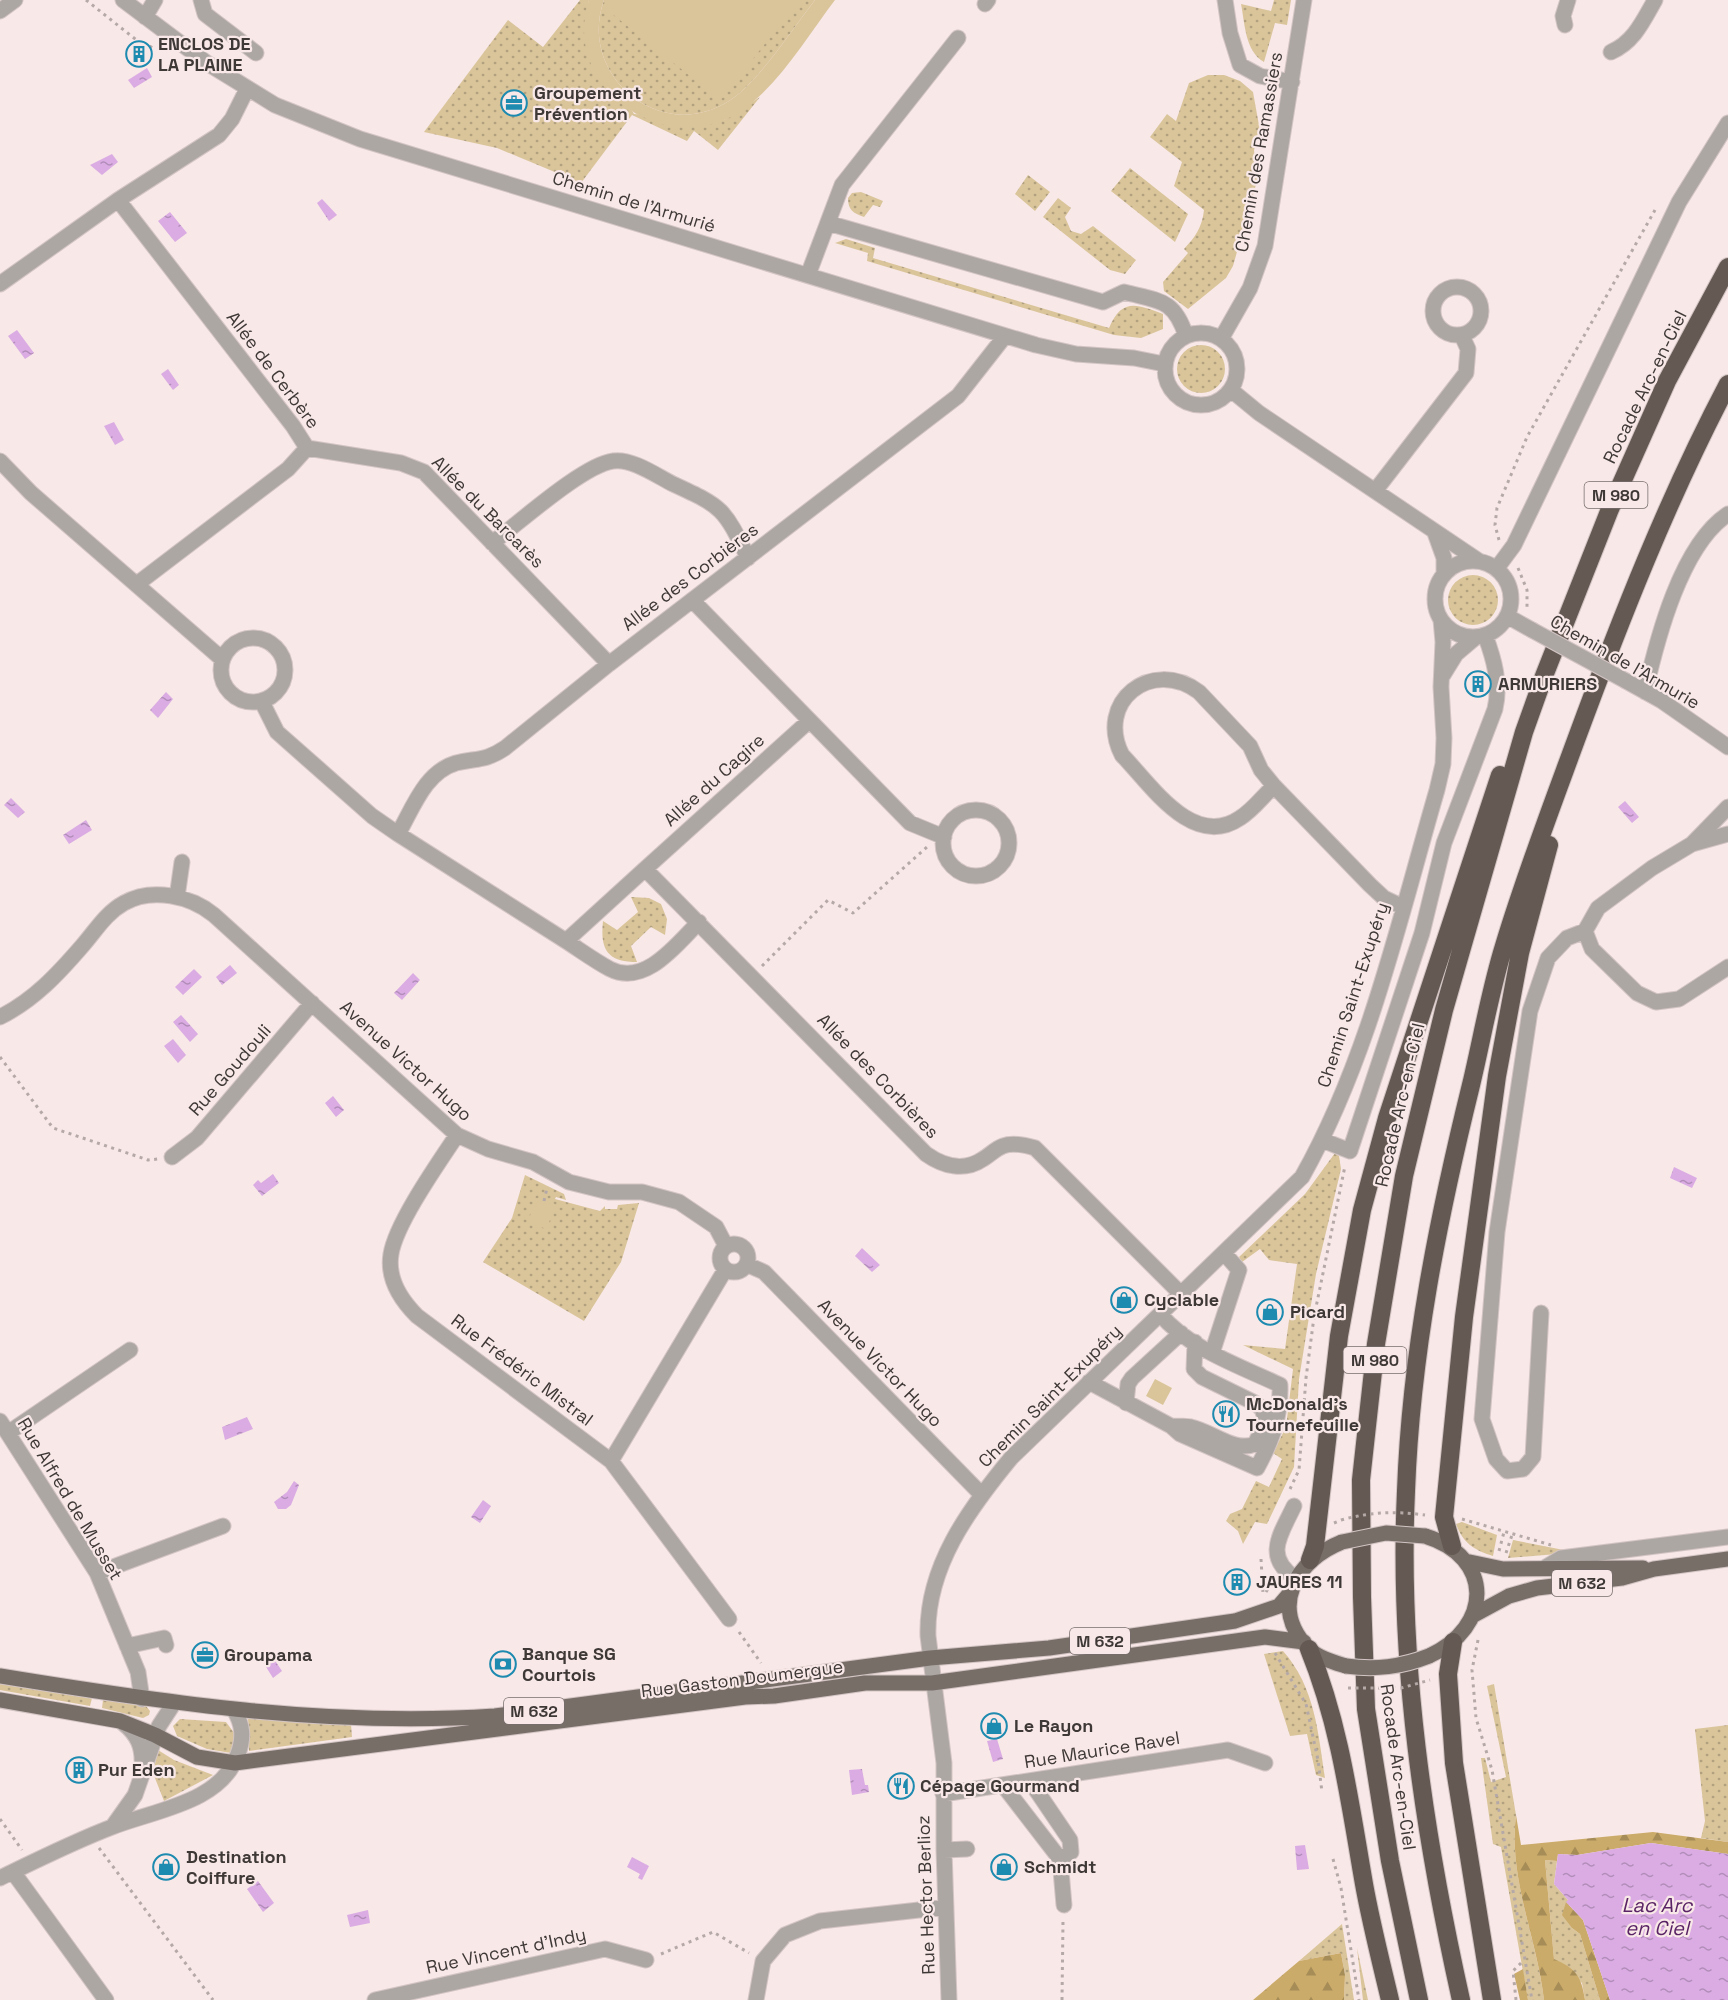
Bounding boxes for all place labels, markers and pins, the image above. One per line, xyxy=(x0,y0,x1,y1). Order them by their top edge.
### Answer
place label: ENCLOS DE LA PLAINE xyxy=(158,32,251,76)
building icon: ENCLOS DE LA PLAINE xyxy=(124,39,154,69)
place label: Groupement Prévention xyxy=(534,81,642,125)
office icon: Groupement Prévention xyxy=(499,88,529,118)
building icon: ARMURIERS xyxy=(1463,669,1493,699)
place label: ARMURIERS xyxy=(1498,672,1597,695)
shop icon: Cyclable xyxy=(1109,1285,1139,1315)
place label: Cyclable xyxy=(1144,1288,1219,1311)
shop icon: Picard xyxy=(1255,1297,1285,1327)
place label: Picard xyxy=(1290,1300,1345,1323)
place label: McDonald's Tournefeuille xyxy=(1246,1392,1359,1436)
restaurant icon: McDonald's Tournefeuille xyxy=(1211,1399,1241,1429)
building icon: JAURES 11 xyxy=(1222,1567,1252,1597)
place label: JAURES 11 xyxy=(1256,1570,1343,1593)
office icon: Groupama xyxy=(190,1640,220,1670)
place label: Banque SG Courtois xyxy=(522,1642,616,1686)
place label: Groupama xyxy=(224,1643,313,1666)
bank icon: Banque SG Courtois xyxy=(488,1649,518,1679)
shop icon: Le Rayon xyxy=(979,1711,1009,1741)
place label: Le Rayon xyxy=(1014,1714,1093,1737)
building icon: Pur Eden xyxy=(64,1755,94,1785)
place label: Pur Eden xyxy=(98,1758,175,1781)
restaurant icon: Cépage Gourmand xyxy=(886,1771,916,1801)
place label: Cépage Gourmand xyxy=(920,1774,1080,1797)
place label: Destination Coiffure xyxy=(186,1845,287,1889)
shop icon: Destination Coiffure xyxy=(151,1852,181,1882)
shop icon: Schmidt xyxy=(989,1852,1019,1882)
place label: Schmidt xyxy=(1024,1855,1096,1878)

